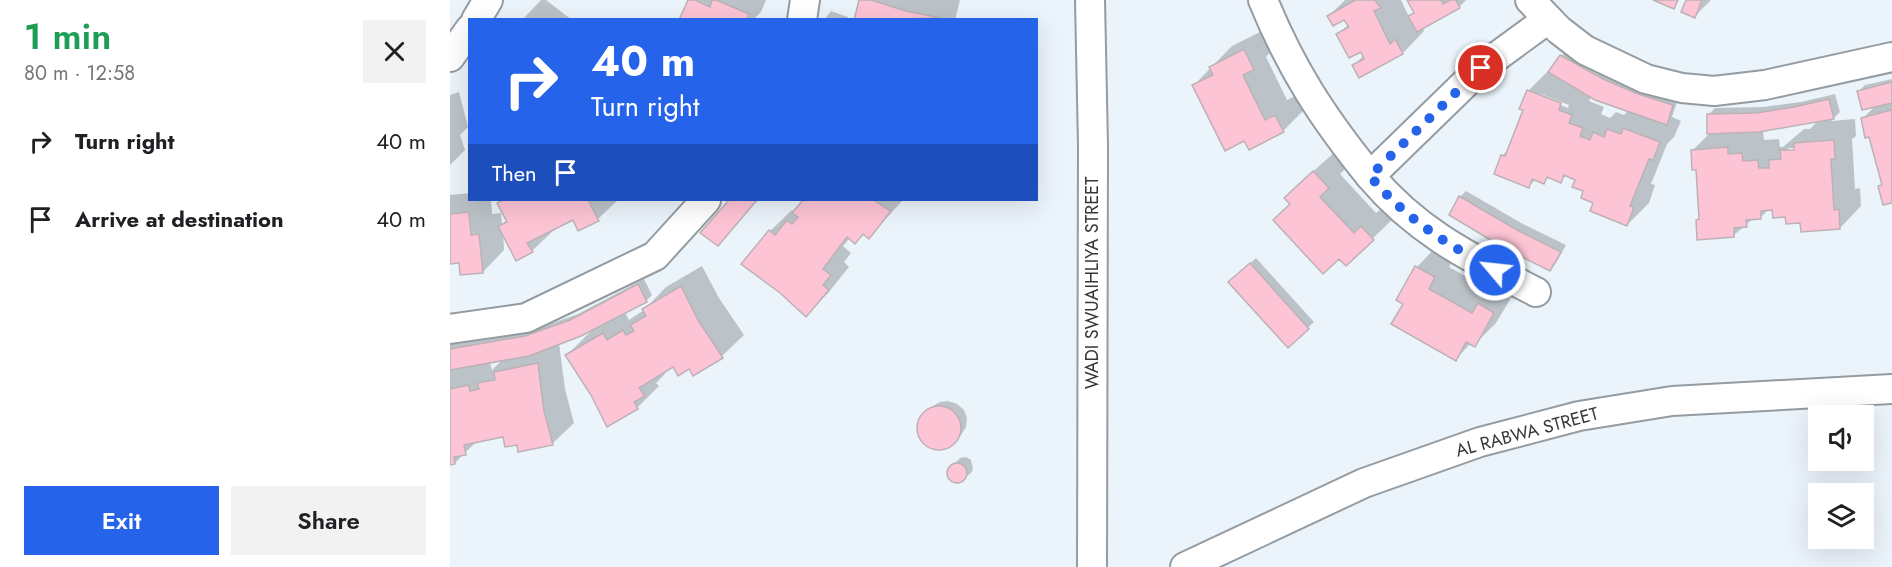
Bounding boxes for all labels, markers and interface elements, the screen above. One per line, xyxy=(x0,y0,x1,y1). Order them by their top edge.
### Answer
text: 1 min xyxy=(24,10,111,62)
button: close xyxy=(363,20,426,83)
text: 40 m xyxy=(591,31,695,92)
icon: right xyxy=(492,42,570,120)
pin xyxy=(1455,42,1506,93)
icon: arrive xyxy=(1464,51,1497,84)
text: 80 m · 12:58 xyxy=(24,59,135,88)
text: Turn right xyxy=(591,87,699,126)
icon: right xyxy=(24,125,57,158)
text: Turn right xyxy=(75,125,175,157)
text: 40 m xyxy=(376,125,426,157)
icon: arrive xyxy=(549,156,582,189)
text: Then xyxy=(492,157,537,189)
street label: WADI SWUAIHLIYA STREET xyxy=(1079,176,1105,389)
icon: arrive xyxy=(24,203,57,236)
text: Arrive at destination xyxy=(75,203,284,235)
text: 40 m xyxy=(376,203,426,235)
position arrow xyxy=(1463,238,1527,302)
street label: AL RABWA STREET xyxy=(1453,400,1602,464)
map controls xyxy=(1808,405,1874,549)
button: sound xyxy=(1808,405,1874,471)
button: layers xyxy=(1808,483,1874,549)
button: Exit xyxy=(24,486,219,555)
button: Share xyxy=(231,486,426,555)

